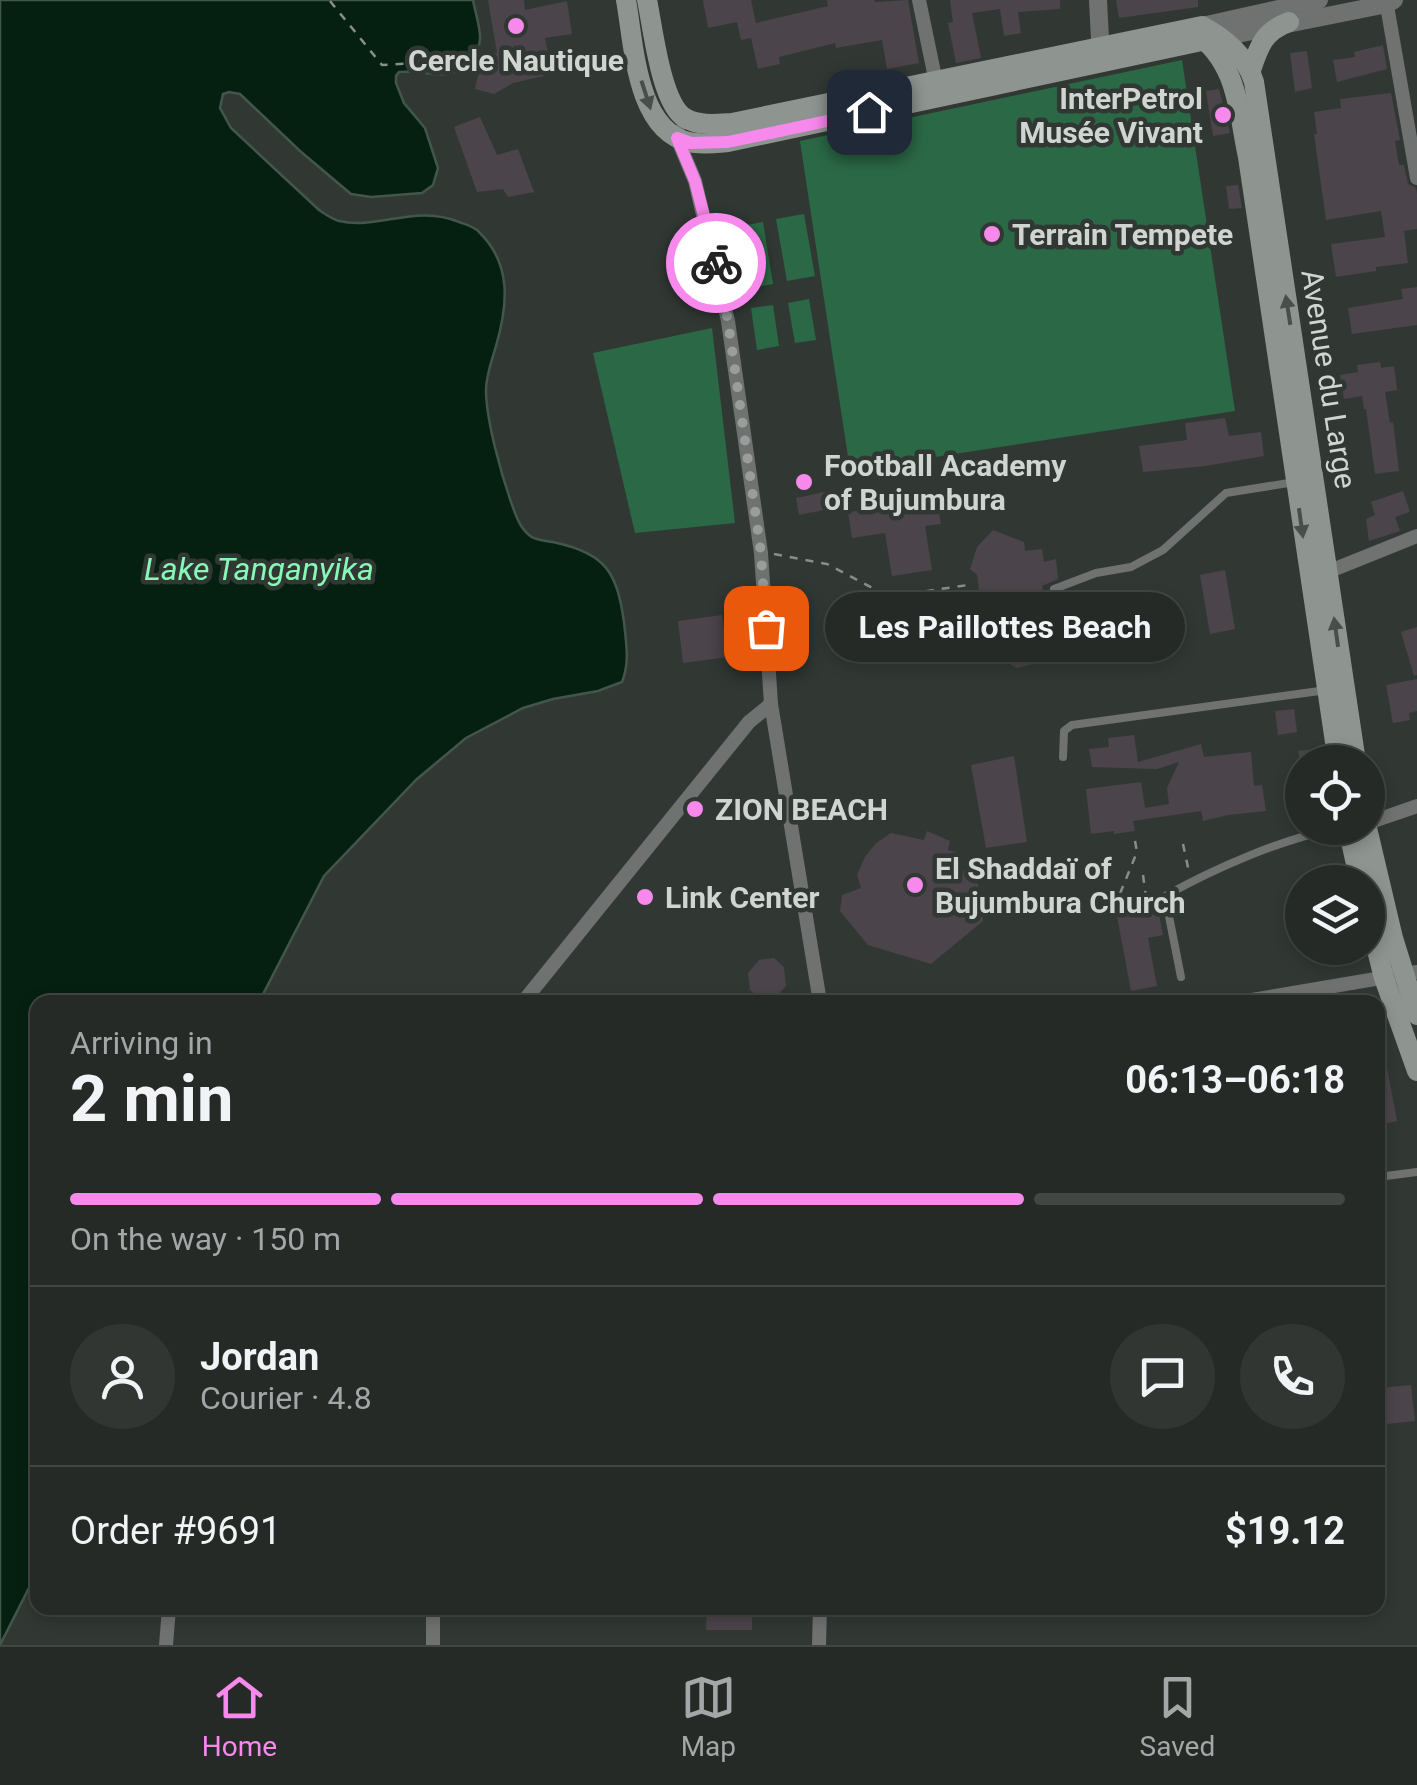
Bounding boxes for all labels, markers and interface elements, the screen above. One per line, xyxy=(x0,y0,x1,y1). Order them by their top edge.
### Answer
marker: Cercle Nautique xyxy=(505,15,527,37)
place label: Cercle Nautique xyxy=(408,43,624,78)
pin xyxy=(827,70,912,155)
one-way arrow xyxy=(640,81,655,111)
place label: InterPetrol Musée Vivant xyxy=(1019,81,1203,150)
icon: home xyxy=(842,85,897,140)
marker: InterPetrol Musée Vivant xyxy=(1212,104,1234,126)
courier xyxy=(666,213,766,313)
place label: Terrain Tempete xyxy=(1012,217,1233,252)
marker: Terrain Tempete xyxy=(981,223,1003,245)
icon: bike xyxy=(689,236,744,291)
street label: Avenue du Large xyxy=(1294,267,1364,491)
one-way arrow xyxy=(1280,294,1296,325)
place label: Football Academy of Bujumbura xyxy=(824,448,1067,517)
marker: Football Academy of Bujumbura xyxy=(793,471,815,493)
one-way arrow xyxy=(1294,507,1310,539)
water label: Lake Tanganyika xyxy=(144,550,374,588)
pin xyxy=(724,586,809,671)
callout: Les Paillottes Beach xyxy=(826,593,1186,663)
icon: bag xyxy=(739,601,794,656)
text: Les Paillottes Beach xyxy=(859,608,1151,646)
one-way arrow xyxy=(1328,615,1344,647)
map controls xyxy=(1285,745,1385,965)
button: locate xyxy=(1285,745,1385,845)
place label: ZION BEACH xyxy=(715,792,888,827)
marker: ZION BEACH xyxy=(684,798,706,820)
place label: El Shaddaï of Bujumbura Church xyxy=(935,851,1186,920)
button: layers xyxy=(1285,865,1385,965)
marker: El Shaddaï of Bujumbura Church xyxy=(904,874,926,896)
place label: Link Center xyxy=(665,880,819,915)
marker: Link Center xyxy=(634,886,656,908)
text: Arriving in xyxy=(70,1024,213,1062)
text: 06:13–06:18 xyxy=(1125,1058,1345,1102)
text: 2 min xyxy=(70,1061,233,1137)
text: On the way · 150 m xyxy=(70,1220,341,1258)
button: person xyxy=(70,1324,175,1429)
button: chat xyxy=(1110,1324,1215,1429)
button: phone xyxy=(1240,1324,1345,1429)
text: Jordan xyxy=(200,1335,319,1379)
text: Courier · 4.8 xyxy=(200,1379,372,1417)
text: Order #9691 xyxy=(70,1509,281,1553)
text: $19.12 xyxy=(1225,1509,1345,1553)
tab: Home xyxy=(202,1670,277,1763)
tab: Map xyxy=(681,1670,736,1763)
tab: Saved xyxy=(1140,1670,1215,1763)

